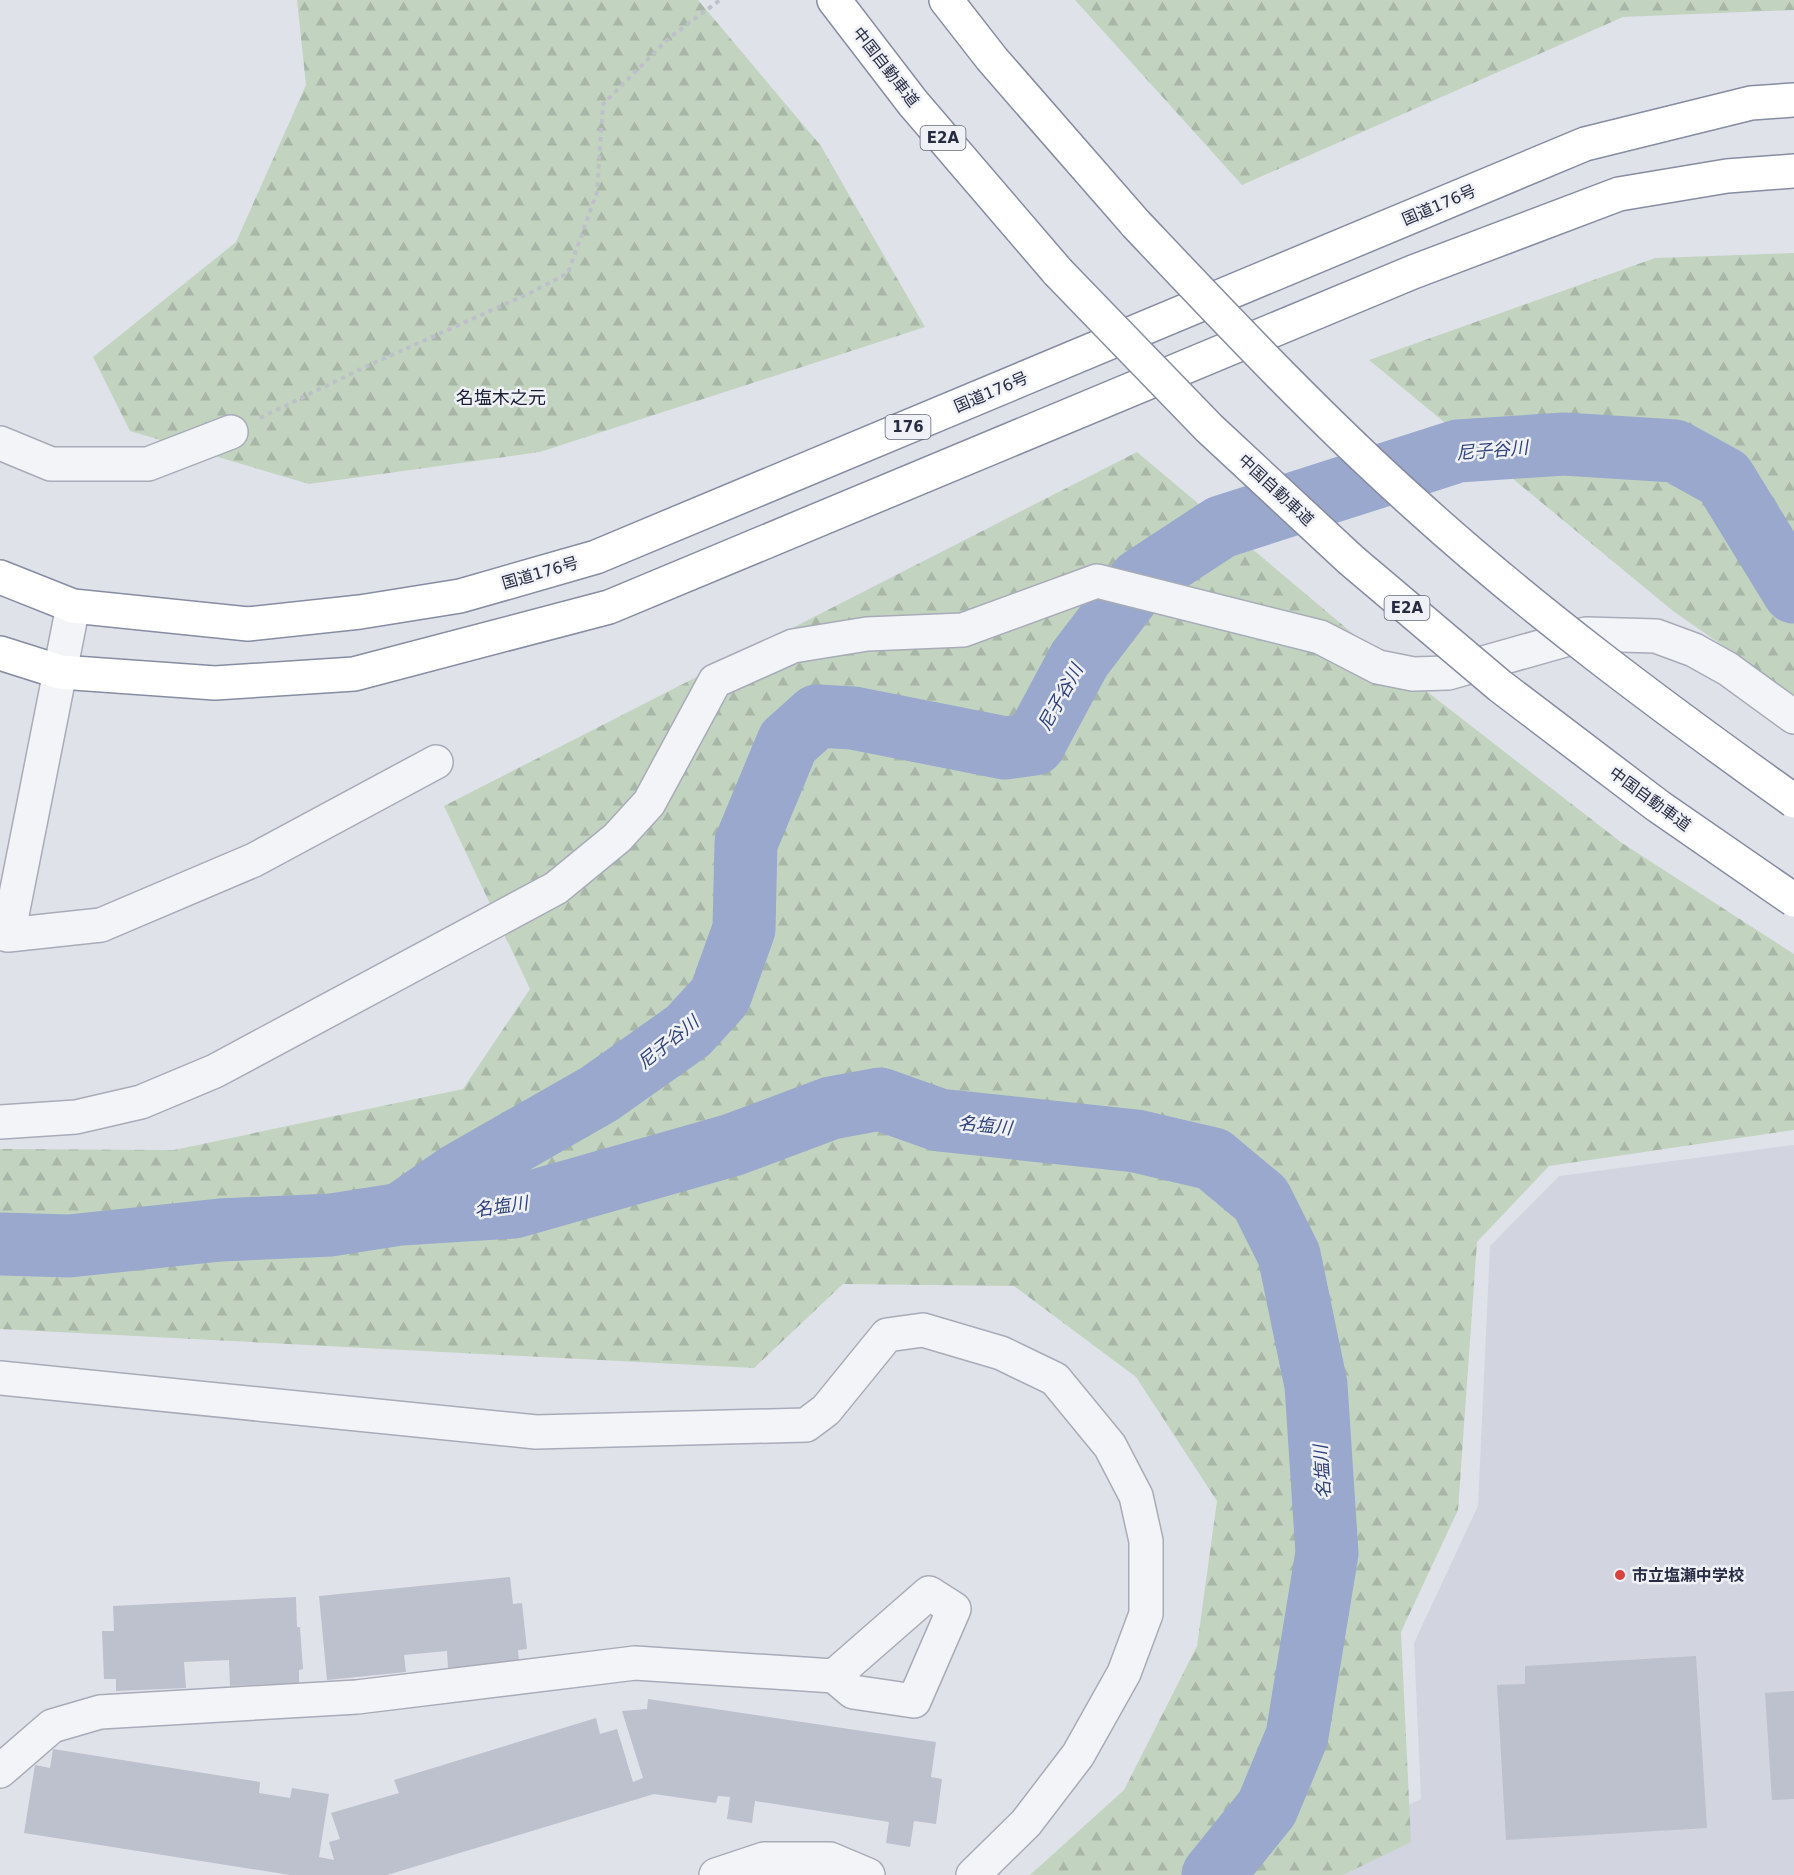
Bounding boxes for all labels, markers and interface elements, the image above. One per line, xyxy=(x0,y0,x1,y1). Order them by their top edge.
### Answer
street label: 中国自動車道 xyxy=(849,23,923,111)
road number: E2A xyxy=(920,126,966,150)
street label: 国道176号 xyxy=(1399,181,1479,229)
street label: 国道176号 xyxy=(951,368,1031,416)
district label: 名塩木之元 xyxy=(456,387,546,408)
road number: 176 xyxy=(886,415,930,439)
water label: 尼子谷川 xyxy=(1455,436,1531,464)
street label: 中国自動車道 xyxy=(1234,450,1318,530)
street label: 国道176号 xyxy=(500,553,580,593)
road number: E2A xyxy=(1384,596,1430,620)
water label: 尼子谷川 xyxy=(1033,659,1088,734)
street label: 中国自動車道 xyxy=(1606,763,1694,835)
water label: 尼子谷川 xyxy=(633,1010,704,1073)
water label: 名塩川 xyxy=(957,1112,1015,1138)
water label: 名塩川 xyxy=(473,1192,531,1220)
water label: 名塩川 xyxy=(1310,1442,1334,1500)
place label: 市立塩瀬中学校 xyxy=(1632,1566,1744,1585)
marker: 市立塩瀬中学校 xyxy=(1613,1568,1627,1582)

